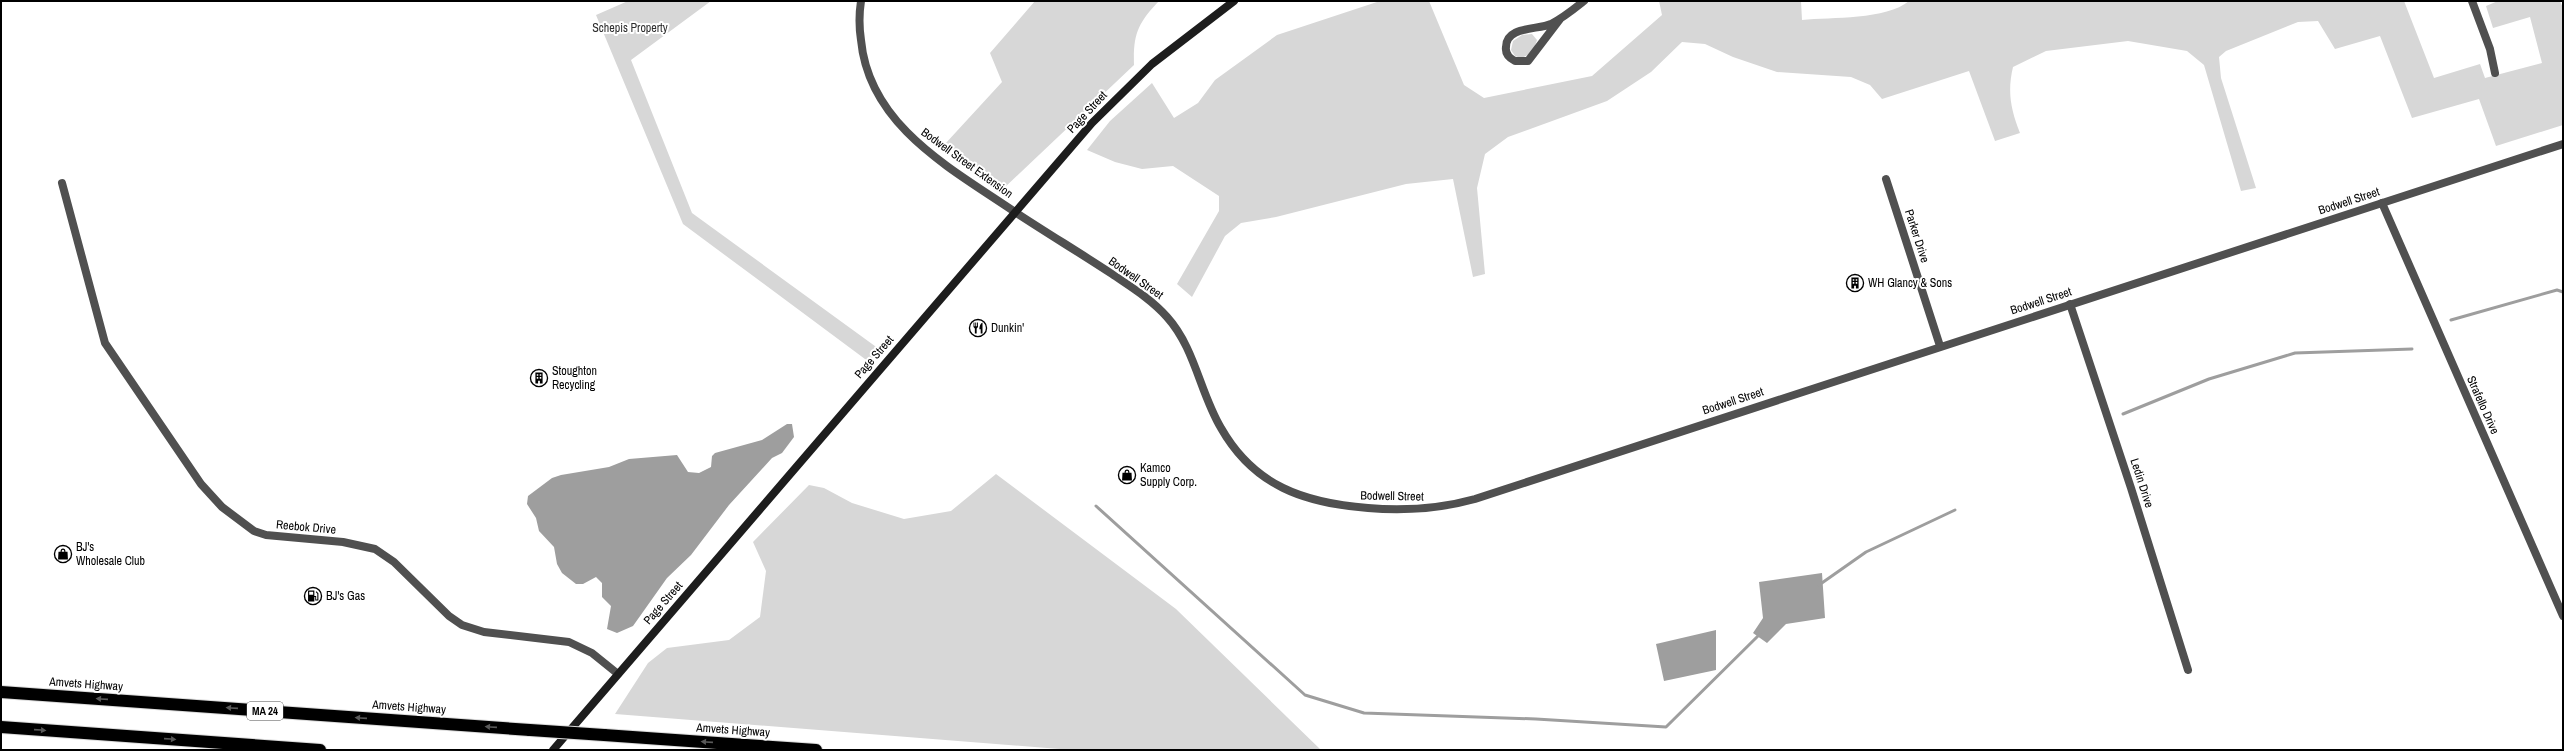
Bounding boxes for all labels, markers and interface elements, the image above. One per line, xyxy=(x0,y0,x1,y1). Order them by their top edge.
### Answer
park label: Schepis Property xyxy=(592,20,668,36)
street label: Page Street xyxy=(1063,87,1111,136)
street label: Bodwell Street Extension xyxy=(918,124,1016,202)
street label: Bodwell Street xyxy=(2316,184,2382,218)
street label: Parker Drive xyxy=(1901,207,1933,265)
street label: Bodwell Street xyxy=(1105,253,1167,303)
building icon: WH Glancy & Sons xyxy=(1845,273,1865,293)
place label: WH Glancy & Sons xyxy=(1868,275,1952,291)
street label: Bodwell Street xyxy=(2008,284,2074,318)
restaurant icon: Dunkin' xyxy=(968,318,988,338)
place label: Dunkin' xyxy=(991,320,1024,336)
street label: Page Street xyxy=(851,332,897,382)
place label: Stoughton Recycling xyxy=(552,363,597,393)
building icon: Stoughton Recycling xyxy=(529,368,549,388)
street label: Strafello Drive xyxy=(2463,373,2503,437)
street label: Bodwell Street xyxy=(1700,384,1766,418)
street label: Ledin Drive xyxy=(2127,456,2157,510)
place label: Kamco Supply Corp. xyxy=(1140,460,1197,490)
shop icon: Kamco Supply Corp. xyxy=(1117,465,1137,485)
street label: Bodwell Street xyxy=(1360,487,1424,505)
street label: Reebok Drive xyxy=(275,516,337,538)
place label: BJ's Wholesale Club xyxy=(76,539,145,569)
shop icon: BJ's Wholesale Club xyxy=(53,544,73,564)
street label: Page Street xyxy=(640,578,686,628)
fuel station icon: BJ's Gas xyxy=(303,586,323,606)
place label: BJ's Gas xyxy=(326,588,365,604)
street label: Amvets Highway xyxy=(48,673,123,695)
one-way arrow xyxy=(96,696,108,703)
street label: Amvets Highway xyxy=(371,696,446,718)
road number: MA 24 xyxy=(247,702,283,720)
one-way arrow xyxy=(226,705,238,712)
one-way arrow xyxy=(355,714,367,721)
street label: Amvets Highway xyxy=(695,719,770,741)
one-way arrow xyxy=(485,723,497,730)
one-way arrow xyxy=(34,726,46,733)
one-way arrow xyxy=(164,736,176,743)
one-way arrow xyxy=(701,739,713,746)

